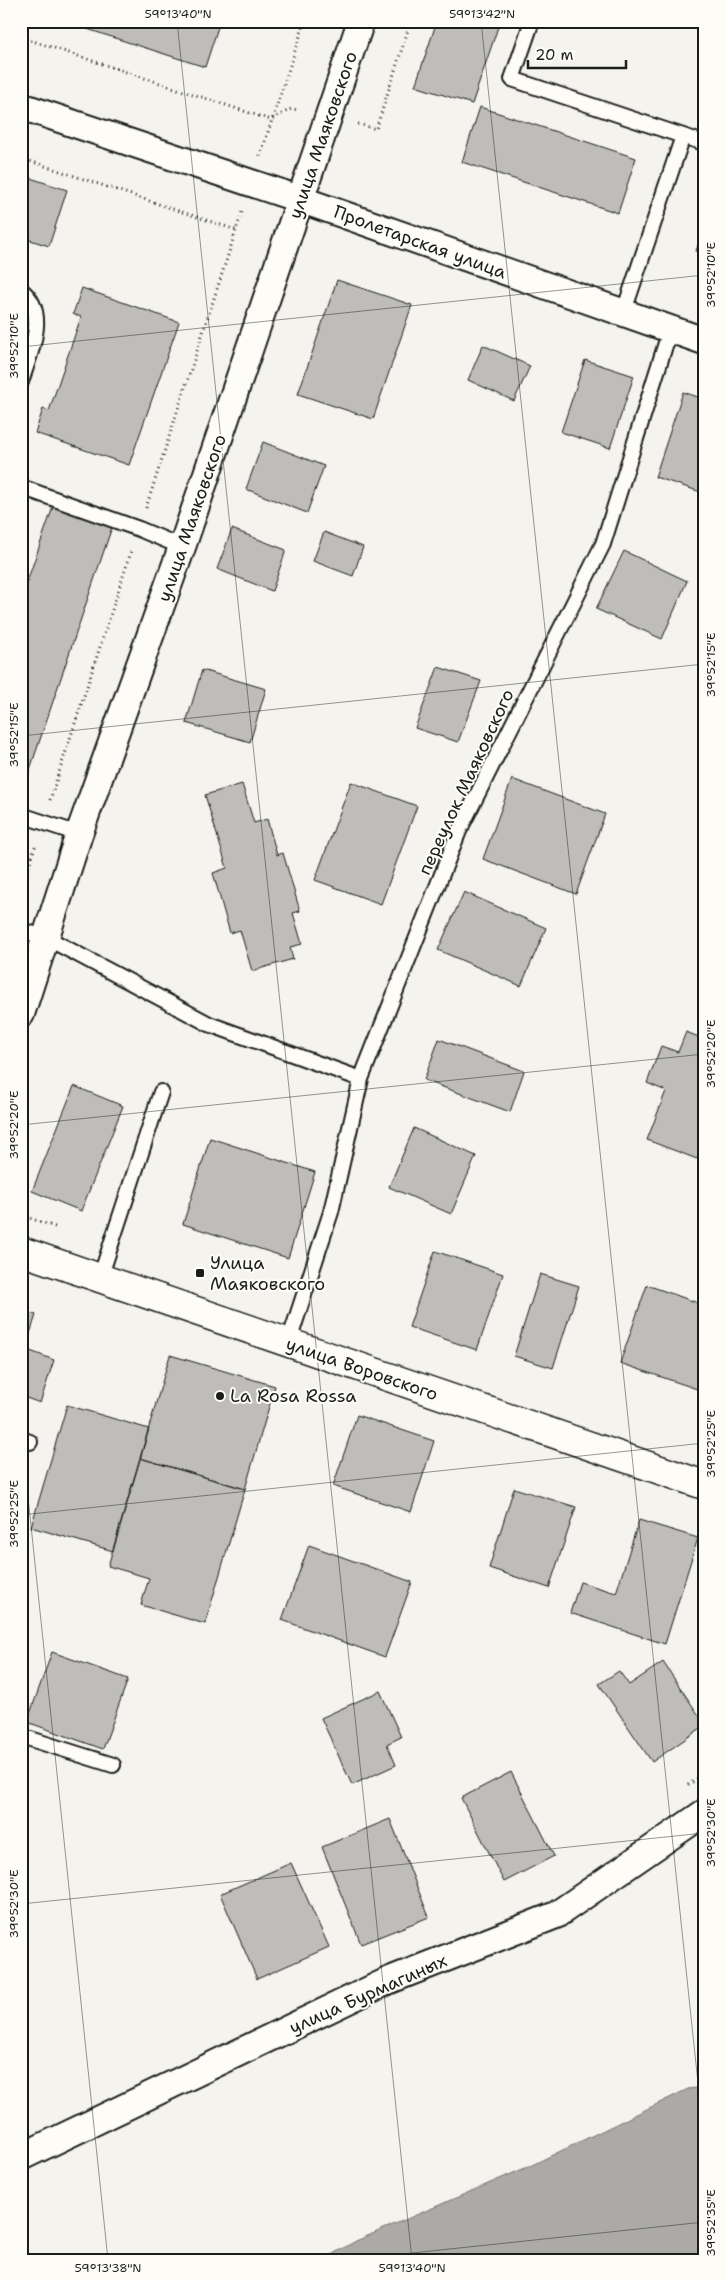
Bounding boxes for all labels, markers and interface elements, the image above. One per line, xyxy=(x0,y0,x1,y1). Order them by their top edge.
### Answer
text: 59°13'40"N xyxy=(144,6,212,22)
text: 59°13'42"N xyxy=(449,6,515,22)
scale bar xyxy=(528,38,625,70)
text: 20 m xyxy=(535,45,574,65)
street label: улица Маяковского xyxy=(283,48,363,222)
street label: Пролетарская улица xyxy=(330,200,510,284)
text: 39°52'10"E xyxy=(703,242,719,308)
text: 39°52'10"E xyxy=(6,313,22,379)
street label: улица Маяковского xyxy=(152,431,232,605)
text: 39°52'15"E xyxy=(703,633,719,697)
street label: переулок Маяковского xyxy=(412,685,520,879)
text: 39°52'15"E xyxy=(6,703,22,767)
text: 39°52'20"E xyxy=(703,1020,719,1088)
text: 39°52'20"E xyxy=(6,1091,22,1159)
place label: Улица Маяковского xyxy=(210,1251,325,1296)
marker: Улица Маяковского xyxy=(194,1267,206,1279)
street label: улица Воровского xyxy=(283,1332,441,1406)
place label: La Rosa Rossa xyxy=(230,1384,357,1408)
marker: La Rosa Rossa xyxy=(214,1390,226,1402)
text: 39°52'25"E xyxy=(703,1410,719,1478)
text: 39°52'25"E xyxy=(6,1480,22,1548)
text: 39°52'30"E xyxy=(703,1798,719,1868)
text: 39°52'30"E xyxy=(6,1869,22,1939)
street label: улица Бурмагиных xyxy=(285,1948,451,2040)
text: 39°52'35"E xyxy=(703,2189,719,2257)
text: 59°13'38"N xyxy=(75,2260,141,2276)
text: 59°13'40"N xyxy=(378,2260,446,2276)

